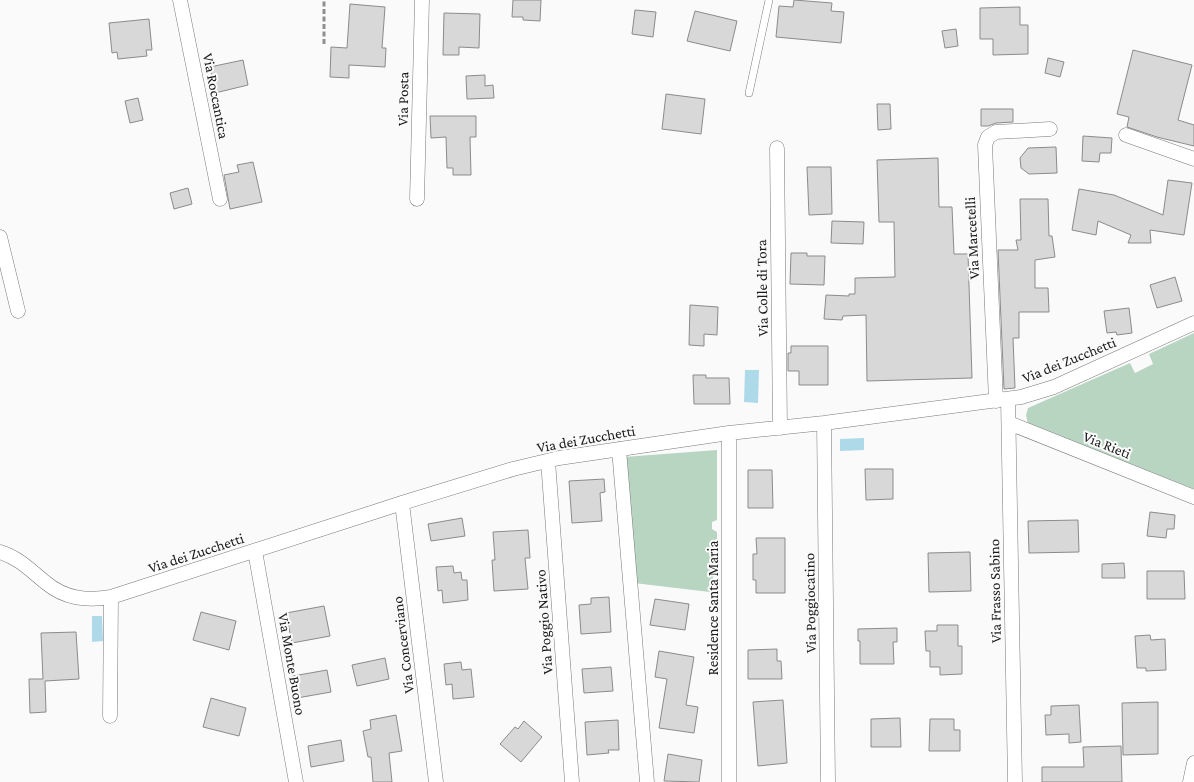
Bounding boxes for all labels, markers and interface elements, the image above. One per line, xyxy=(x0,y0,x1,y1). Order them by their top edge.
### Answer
street label: Via Roccantica xyxy=(200,52,232,140)
street label: Via Posta xyxy=(395,72,411,126)
street label: Via Marcetelli xyxy=(962,196,982,280)
street label: Via Colle di Tora xyxy=(753,239,771,337)
street label: Via dei Zucchetti xyxy=(1020,334,1118,386)
street label: Via dei Zucchetti xyxy=(536,422,637,456)
street label: Via Rieti xyxy=(1081,428,1133,462)
street label: Via dei Zucchetti xyxy=(146,530,246,576)
street label: Via Frasso Sabino xyxy=(986,539,1004,643)
street label: Residence Santa Maria xyxy=(705,540,721,675)
street label: Via Poggiocatino xyxy=(801,553,820,653)
street label: Via Poggio Nativo xyxy=(532,569,557,675)
street label: Via Concerviano xyxy=(389,596,417,694)
street label: Via Monte Buono xyxy=(275,612,309,716)

